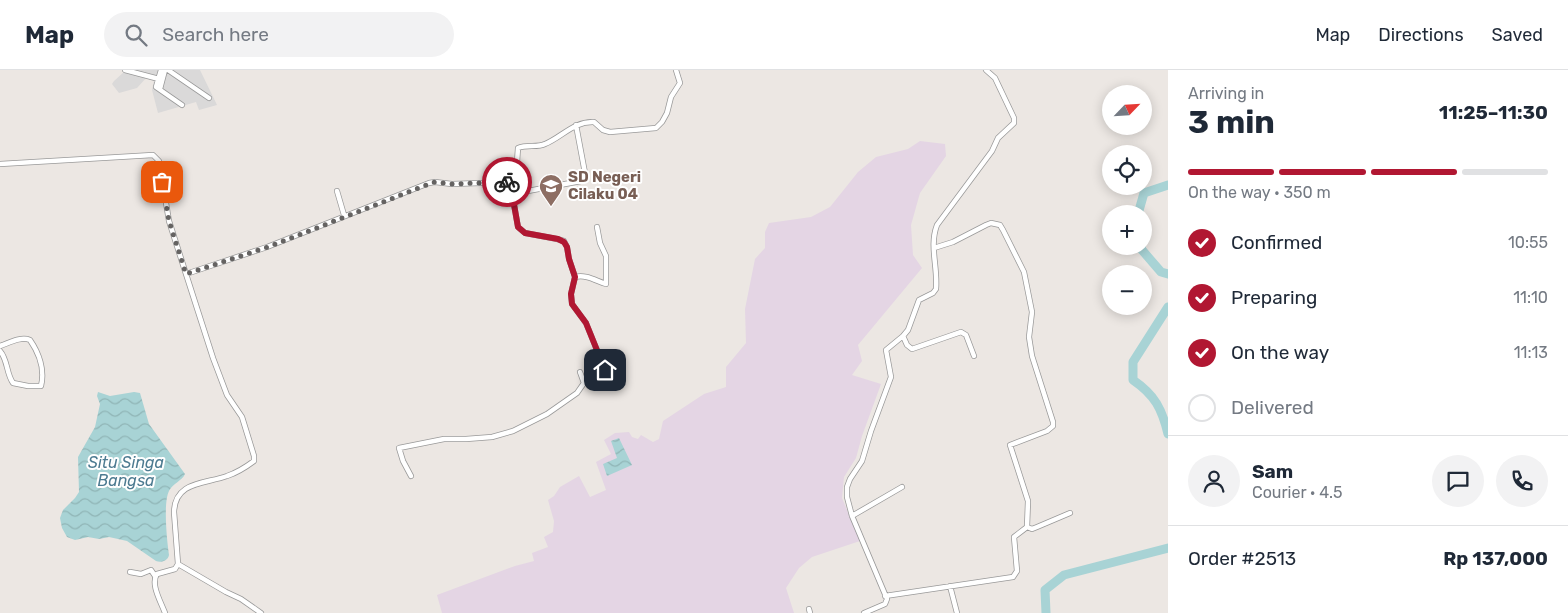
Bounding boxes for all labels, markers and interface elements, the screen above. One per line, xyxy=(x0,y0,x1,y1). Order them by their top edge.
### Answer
search box xyxy=(104,12,454,57)
text: Map xyxy=(25,21,74,49)
icon: search xyxy=(122,21,150,49)
text: Search here xyxy=(162,23,269,46)
text: Map xyxy=(1315,24,1350,46)
text: Directions xyxy=(1378,24,1464,46)
text: Saved xyxy=(1492,24,1543,46)
text: Arriving in xyxy=(1188,84,1264,103)
north arrow xyxy=(1102,85,1152,135)
map controls xyxy=(1102,85,1152,315)
text: 11:25–11:30 xyxy=(1439,101,1548,124)
text: 3 min xyxy=(1188,103,1275,141)
button: locate xyxy=(1102,145,1152,195)
courier xyxy=(482,157,532,207)
pin xyxy=(141,161,183,203)
icon: bag xyxy=(148,168,176,196)
icon: bike xyxy=(493,168,521,196)
place label: SD Negeri Cilaku 04 xyxy=(568,168,641,203)
school or university icon: SD Negeri Cilaku 04 xyxy=(538,173,564,207)
text: On the way · 350 m xyxy=(1188,183,1331,202)
button: + xyxy=(1102,205,1152,255)
icon: check xyxy=(1188,229,1216,257)
text: Confirmed xyxy=(1231,231,1322,254)
text: 10:55 xyxy=(1508,233,1548,252)
button: − xyxy=(1102,265,1152,315)
icon: check xyxy=(1188,284,1216,312)
text: Preparing xyxy=(1231,286,1317,309)
text: 11:10 xyxy=(1513,288,1548,307)
icon: check xyxy=(1188,339,1216,367)
text: On the way xyxy=(1231,341,1329,364)
text: 11:13 xyxy=(1514,343,1548,362)
pin xyxy=(584,349,626,391)
icon: home xyxy=(591,356,619,384)
text: Delivered xyxy=(1231,396,1314,419)
water label: Situ Singa Bangsa xyxy=(88,453,164,490)
button: person xyxy=(1188,455,1240,507)
button: chat xyxy=(1432,455,1484,507)
button: phone xyxy=(1496,455,1548,507)
text: Sam xyxy=(1252,460,1293,483)
text: Courier · 4.5 xyxy=(1252,483,1342,502)
text: Order #2513 xyxy=(1188,547,1296,570)
text: Rp 137,000 xyxy=(1443,547,1548,570)

